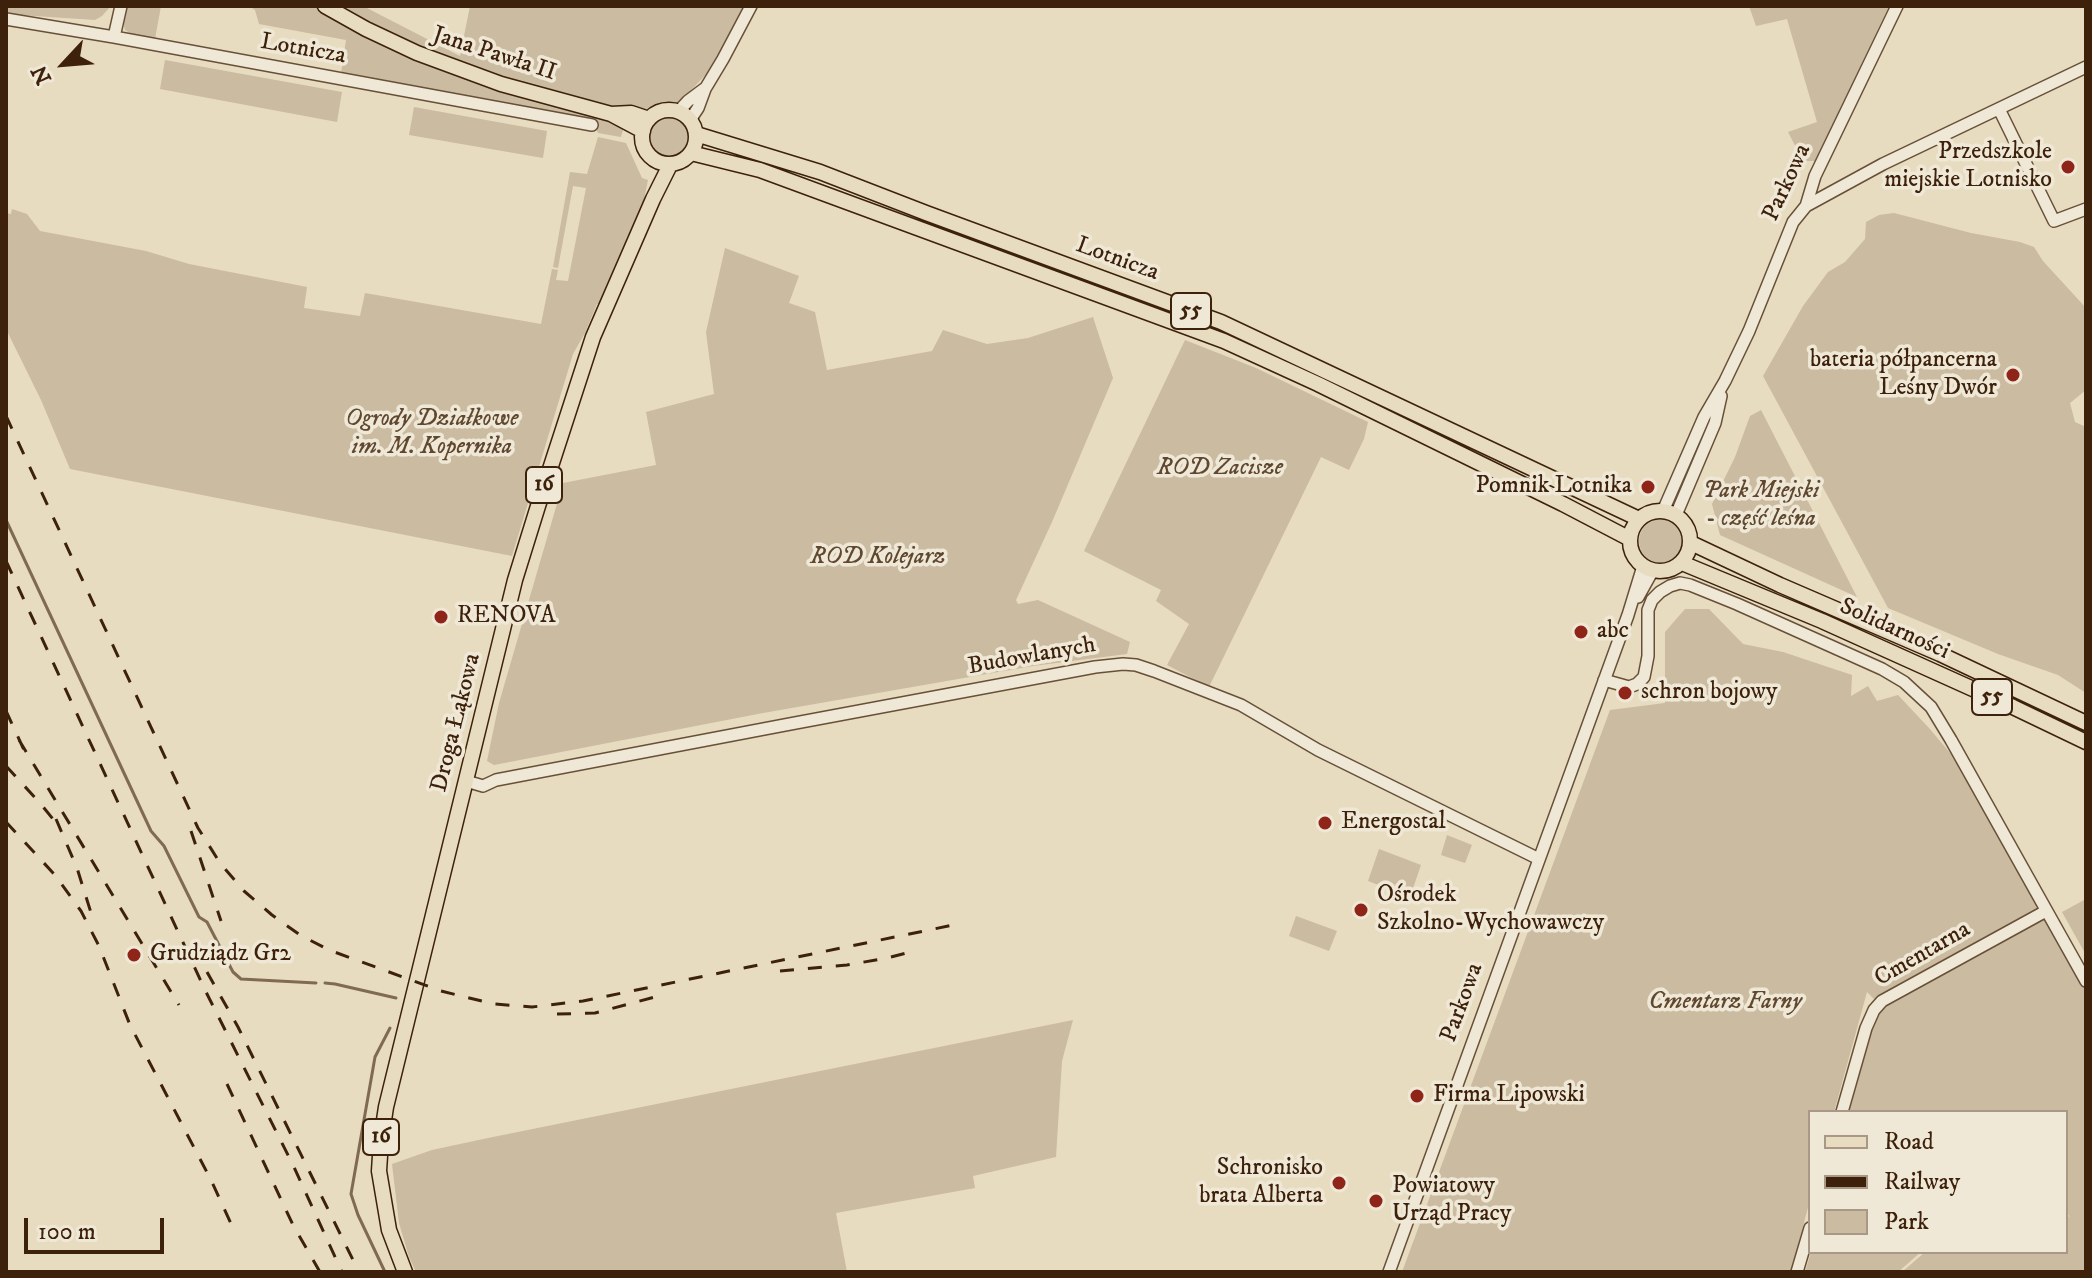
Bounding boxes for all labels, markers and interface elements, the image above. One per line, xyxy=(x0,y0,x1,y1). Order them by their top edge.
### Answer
street label: Jana Pawła II xyxy=(428,21,560,89)
north arrow xyxy=(24,24,104,104)
street label: Lotnicza xyxy=(258,28,348,72)
text: N xyxy=(26,61,58,89)
place label: Przedszkole miejskie Lotnisko xyxy=(1884,139,2052,195)
street label: Parkowa xyxy=(1758,140,1818,226)
marker: Przedszkole miejskie Lotnisko xyxy=(2059,158,2077,176)
street label: Lotnicza xyxy=(1072,232,1162,288)
road number: 55 xyxy=(1171,293,1211,329)
place label: bateria półpancerna Leśny Dwór xyxy=(1810,347,1997,403)
marker: bateria półpancerna Leśny Dwór xyxy=(2004,366,2022,384)
park label: Ogrody Działkowe im. M. Kopernika xyxy=(346,406,518,462)
park label: ROD Zacisze xyxy=(1157,455,1283,483)
road number: 16 xyxy=(526,467,562,503)
place label: Pomnik Lotnika xyxy=(1476,473,1632,501)
marker: Pomnik Lotnika xyxy=(1639,478,1657,496)
park label: Park Miejski - część leśna xyxy=(1703,478,1819,534)
park label: ROD Kolejarz xyxy=(810,544,946,572)
street label: Solidarności xyxy=(1835,593,1953,667)
place label: RENOVA xyxy=(457,603,556,631)
marker: RENOVA xyxy=(432,608,450,626)
place label: abc xyxy=(1597,618,1629,646)
marker: abc xyxy=(1572,623,1590,641)
street label: Budowlanych xyxy=(966,632,1098,682)
street label: Droga Łąkowa xyxy=(426,651,488,795)
place label: schron bojowy xyxy=(1641,679,1777,707)
road number: 55 xyxy=(1972,679,2012,715)
marker: schron bojowy xyxy=(1616,684,1634,702)
place label: Energostal xyxy=(1341,809,1446,837)
marker: Energostal xyxy=(1316,814,1334,832)
place label: Ośrodek Szkolno-Wychowawczy xyxy=(1377,882,1604,938)
marker: Ośrodek Szkolno-Wychowawczy xyxy=(1352,901,1370,919)
street label: Cmentarna xyxy=(1870,916,1976,994)
place label: Grudziądz Gr2 xyxy=(150,941,291,969)
marker: Grudziądz Gr2 xyxy=(125,946,143,964)
street label: Parkowa xyxy=(1435,960,1491,1046)
park label: Cmentarz Farny xyxy=(1648,989,1802,1017)
place label: Firma Lipowski xyxy=(1433,1082,1585,1110)
marker: Firma Lipowski xyxy=(1408,1087,1426,1105)
legend xyxy=(1808,1110,2068,1254)
road number: 16 xyxy=(363,1119,399,1155)
text: Road xyxy=(1884,1127,1934,1157)
place label: Schronisko brata Alberta xyxy=(1199,1155,1323,1211)
text: Railway xyxy=(1884,1167,1960,1197)
place label: Powiatowy Urząd Pracy xyxy=(1392,1173,1511,1229)
marker: Schronisko brata Alberta xyxy=(1330,1174,1348,1192)
marker: Powiatowy Urząd Pracy xyxy=(1367,1192,1385,1210)
scale bar xyxy=(28,1202,168,1252)
text: Park xyxy=(1884,1207,1929,1237)
text: 100 m xyxy=(38,1217,96,1247)

